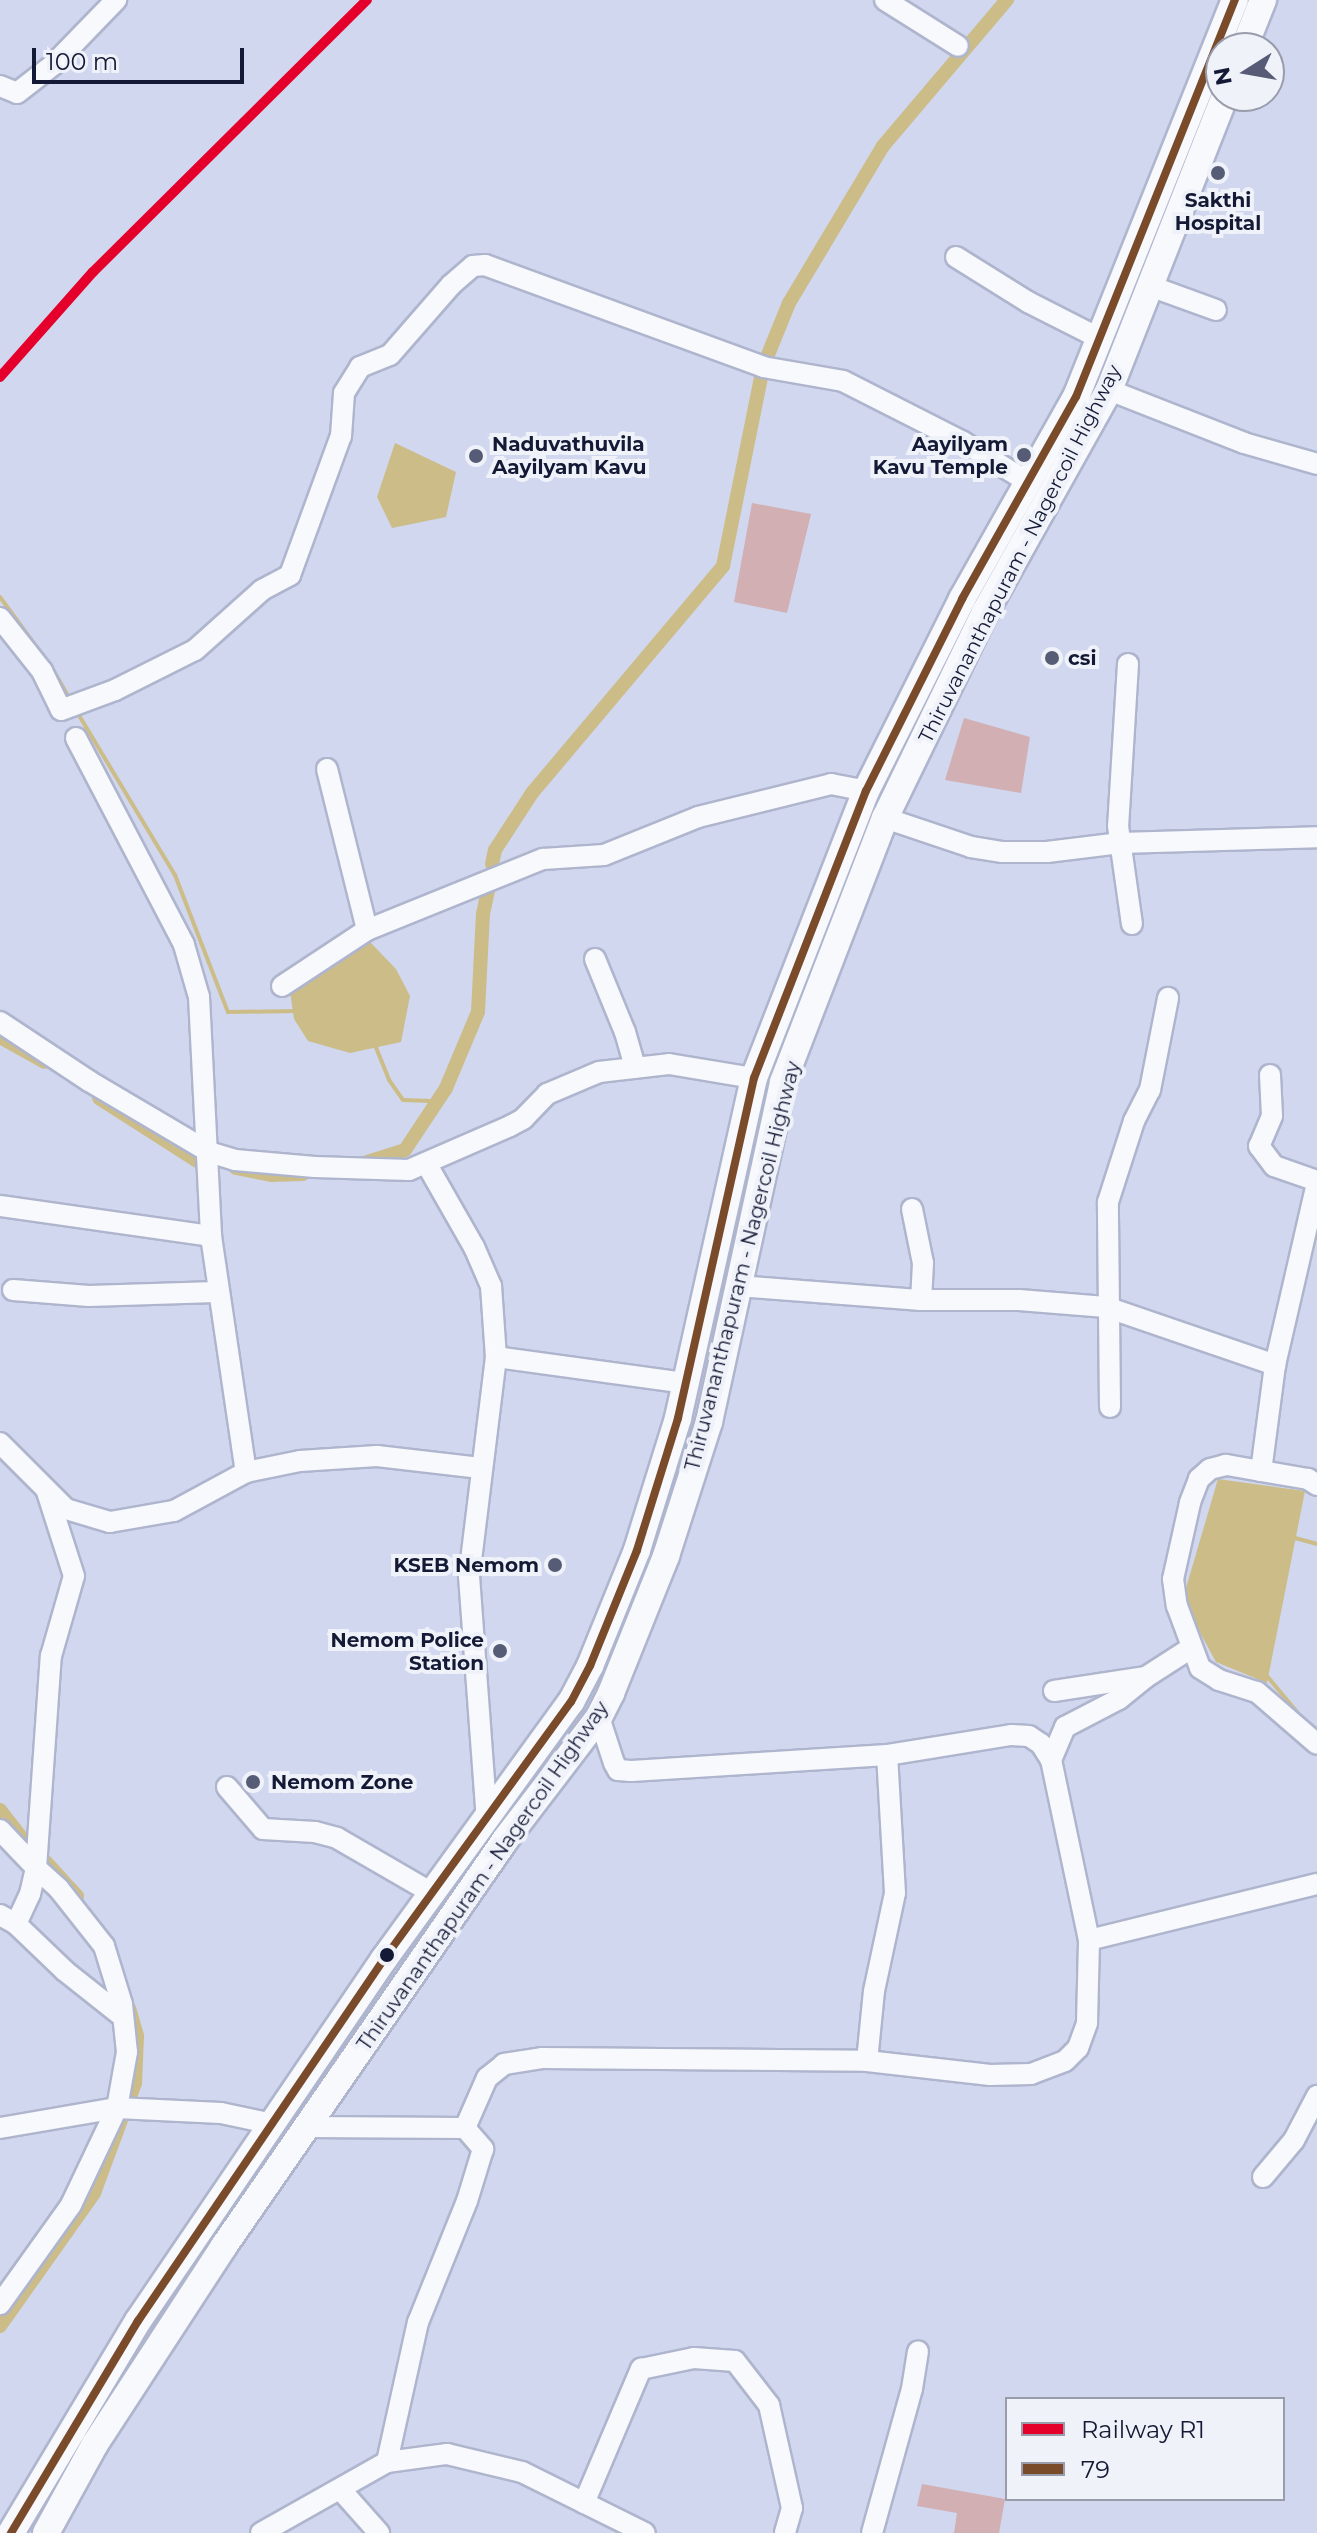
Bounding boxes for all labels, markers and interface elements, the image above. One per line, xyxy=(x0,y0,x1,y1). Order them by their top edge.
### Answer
scale bar xyxy=(36,32,248,82)
north arrow xyxy=(1205,32,1285,112)
text: 100 m xyxy=(46,47,118,76)
text: N xyxy=(1208,65,1238,88)
marker: Sakthi Hospital xyxy=(1207,162,1229,184)
place label: Sakthi Hospital xyxy=(1175,188,1261,235)
street label: Thiruvananthapuram - Nagercoil Highway xyxy=(914,361,1126,747)
place label: Naduvathuvila Aayilyam Kavu xyxy=(492,432,646,479)
place label: Aayilyam Kavu Temple xyxy=(873,432,1008,479)
marker: Aayilyam Kavu Temple xyxy=(1015,446,1033,464)
marker: Naduvathuvila Aayilyam Kavu xyxy=(467,447,485,465)
place label: csi xyxy=(1068,646,1096,670)
marker: csi xyxy=(1043,649,1061,667)
street label: Thiruvananthapuram - Nagercoil Highway xyxy=(680,1059,806,1473)
place label: KSEB Nemom xyxy=(393,1553,539,1577)
marker: KSEB Nemom xyxy=(546,1556,564,1574)
place label: Nemom Police Station xyxy=(331,1628,484,1675)
marker: Nemom Police Station xyxy=(491,1642,509,1660)
street label: Thiruvananthapuram - Nagercoil Highway xyxy=(352,1697,614,2055)
place label: Nemom Zone xyxy=(271,1770,413,1794)
marker: Nemom Zone xyxy=(242,1771,264,1793)
unlabelled marker xyxy=(379,1947,395,1963)
legend xyxy=(1005,2397,1285,2501)
text: Railway R1 xyxy=(1081,2415,1205,2444)
text: 79 xyxy=(1081,2455,1110,2484)

